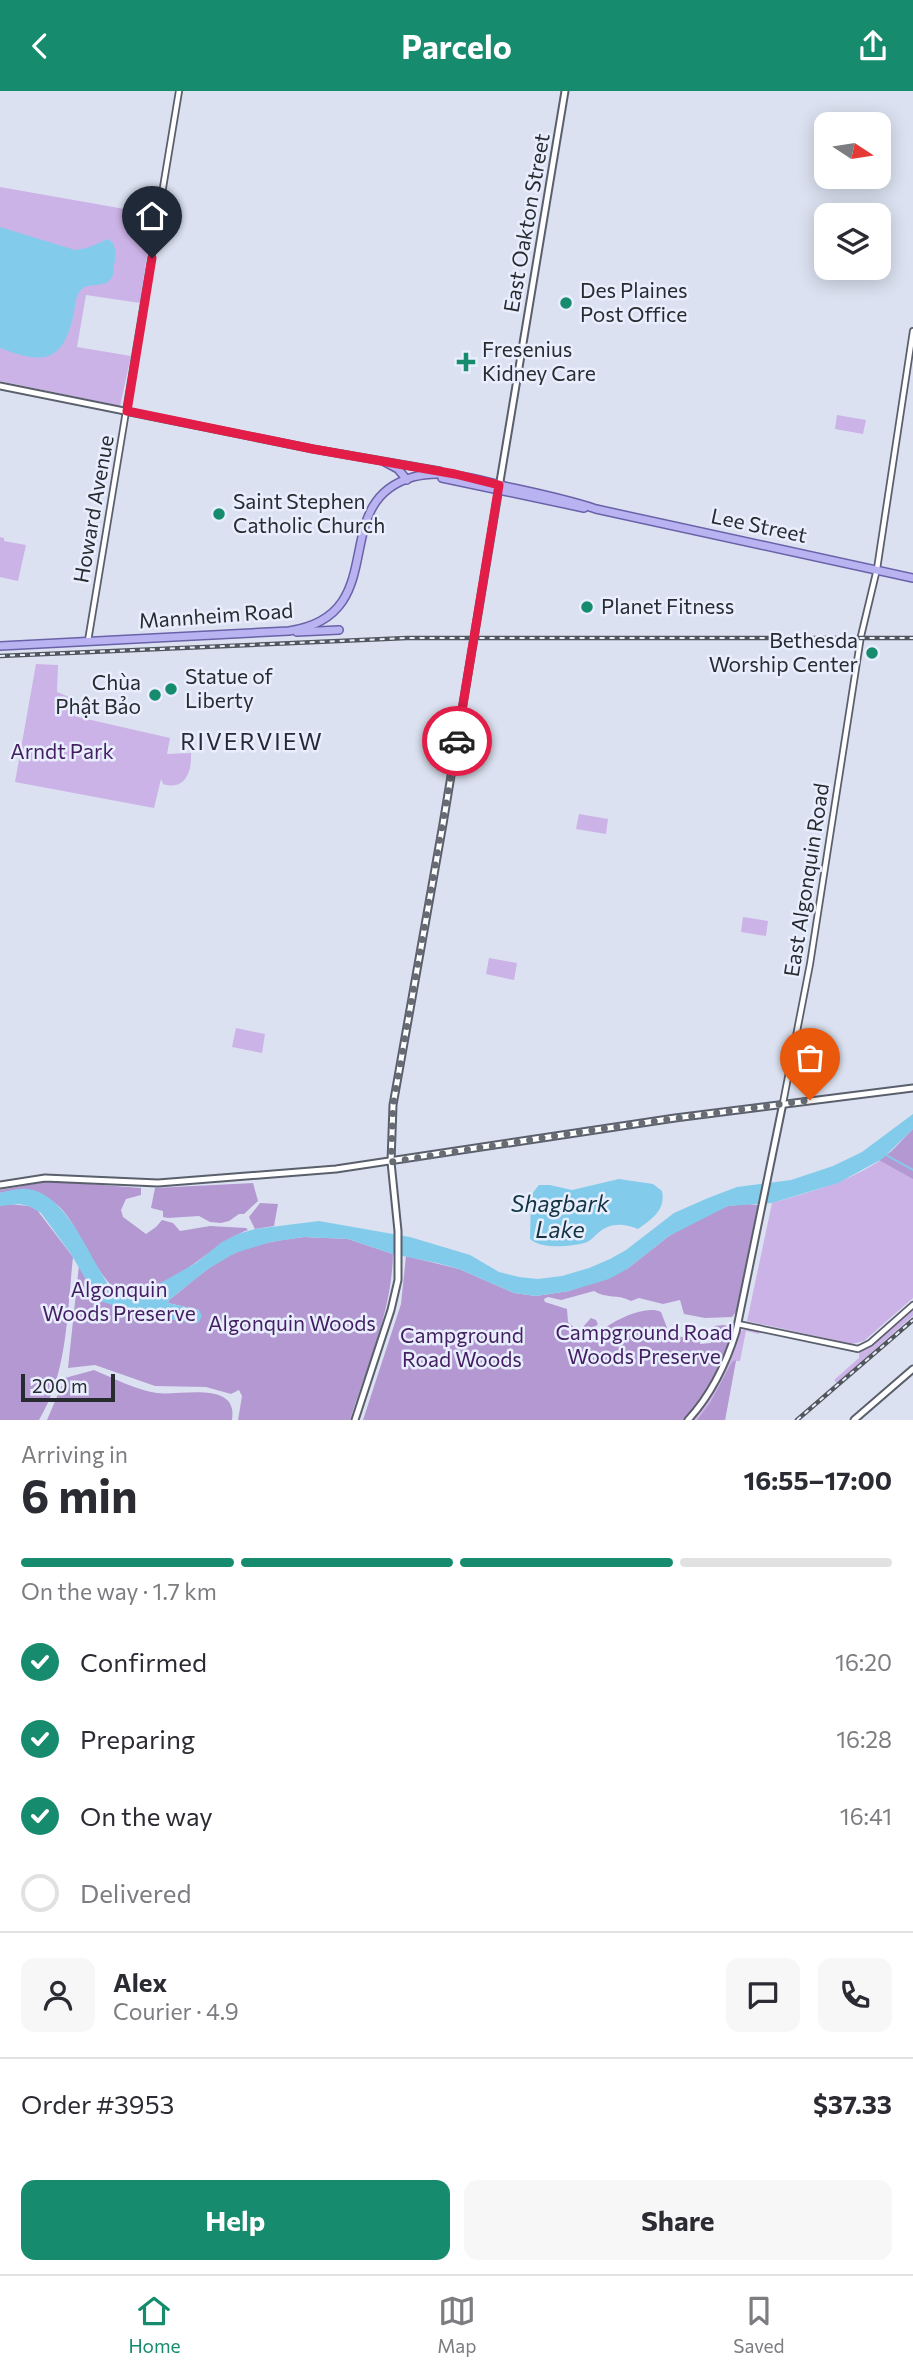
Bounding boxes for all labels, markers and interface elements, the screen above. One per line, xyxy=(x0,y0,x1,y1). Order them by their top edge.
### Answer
text: Parcelo xyxy=(401,26,512,66)
icon: back xyxy=(21,27,59,65)
icon: share xyxy=(854,27,892,65)
north arrow xyxy=(814,112,891,189)
map controls xyxy=(814,112,891,280)
street label: East Oakton Street xyxy=(497,131,554,314)
pin xyxy=(122,186,182,258)
icon: home xyxy=(133,197,171,235)
button: layers xyxy=(814,203,891,280)
place label: Des Plaines Post Office xyxy=(580,277,688,326)
marker: Des Plaines Post Office xyxy=(558,295,574,311)
place label: Fresenius Kidney Care xyxy=(482,336,596,385)
marker: Fresenius Kidney Care xyxy=(456,352,476,372)
street label: Howard Avenue xyxy=(67,433,118,585)
place label: Saint Stephen Catholic Church xyxy=(233,488,385,537)
street label: Lee Street xyxy=(709,502,810,547)
marker: Saint Stephen Catholic Church xyxy=(211,506,227,522)
place label: Planet Fitness xyxy=(601,593,734,618)
street label: Mannheim Road xyxy=(138,597,294,632)
marker: Planet Fitness xyxy=(579,599,595,615)
place label: Bethesda Worship Center xyxy=(709,627,858,676)
marker: Bethesda Worship Center xyxy=(864,645,880,661)
place label: Statue of Liberty xyxy=(185,663,274,712)
place label: Chùa Phật Bảo xyxy=(55,669,141,718)
marker: Statue of Liberty xyxy=(163,681,179,697)
marker: Chùa Phật Bảo xyxy=(147,687,163,703)
courier xyxy=(422,706,492,776)
icon: car xyxy=(438,722,476,760)
district label: RIVERVIEW xyxy=(180,727,324,755)
park label: Arndt Park xyxy=(10,738,114,763)
street label: East Algonquin Road xyxy=(778,781,833,978)
pin xyxy=(780,1028,840,1100)
icon: bag xyxy=(791,1039,829,1077)
water label: Shagbark Lake xyxy=(511,1189,610,1243)
park label: Algonquin Woods Preserve xyxy=(42,1276,196,1325)
park label: Algonquin Woods xyxy=(208,1310,376,1335)
park label: Campground Road Woods Preserve xyxy=(555,1319,733,1368)
park label: Campground Road Woods xyxy=(400,1322,524,1371)
scale bar xyxy=(21,1371,116,1403)
text: 200 m xyxy=(32,1374,88,1397)
text: Arriving in xyxy=(21,1440,128,1468)
text: 16:55–17:00 xyxy=(744,1464,892,1495)
text: 6 min xyxy=(21,1466,138,1522)
text: On the way · 1.7 km xyxy=(21,1577,217,1605)
icon: check xyxy=(21,1643,59,1681)
text: Confirmed xyxy=(80,1646,207,1677)
text: 16:20 xyxy=(835,1648,892,1676)
icon: check xyxy=(21,1720,59,1758)
text: Preparing xyxy=(80,1723,195,1754)
text: 16:28 xyxy=(836,1725,892,1753)
icon: check xyxy=(21,1797,59,1835)
text: On the way xyxy=(80,1800,213,1831)
text: 16:41 xyxy=(840,1802,892,1830)
text: Delivered xyxy=(80,1877,191,1908)
button: person xyxy=(21,1958,95,2032)
button: chat xyxy=(726,1958,800,2032)
button: phone xyxy=(818,1958,892,2032)
text: Alex xyxy=(113,1966,167,1997)
text: Courier · 4.9 xyxy=(113,1997,239,2025)
text: Order #3953 xyxy=(21,2088,174,2119)
text: $37.33 xyxy=(813,2088,892,2119)
button: Help xyxy=(21,2180,450,2260)
button: Share xyxy=(464,2180,892,2260)
tab: Home xyxy=(128,2292,181,2357)
tab: Map xyxy=(437,2292,477,2357)
tab: Saved xyxy=(733,2292,785,2357)

